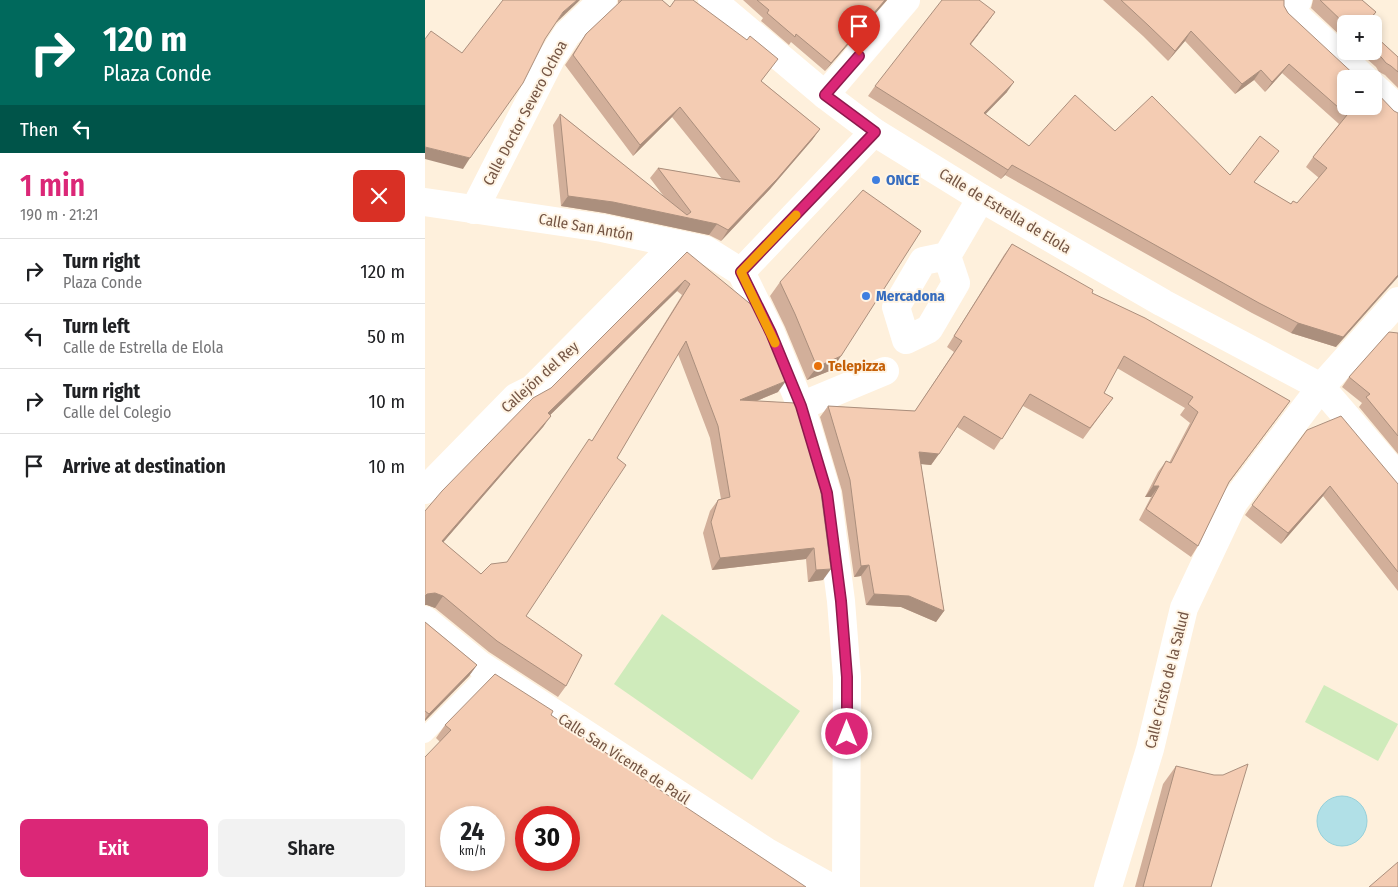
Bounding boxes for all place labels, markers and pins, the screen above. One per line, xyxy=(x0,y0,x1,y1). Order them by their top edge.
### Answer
pin xyxy=(838,5,880,56)
place label: ONCE xyxy=(886,171,919,189)
marker: ONCE xyxy=(870,174,882,186)
place label: Mercadona xyxy=(876,287,945,305)
marker: Mercadona xyxy=(860,290,872,302)
place label: Telepizza xyxy=(828,357,886,375)
marker: Telepizza xyxy=(812,360,824,372)

